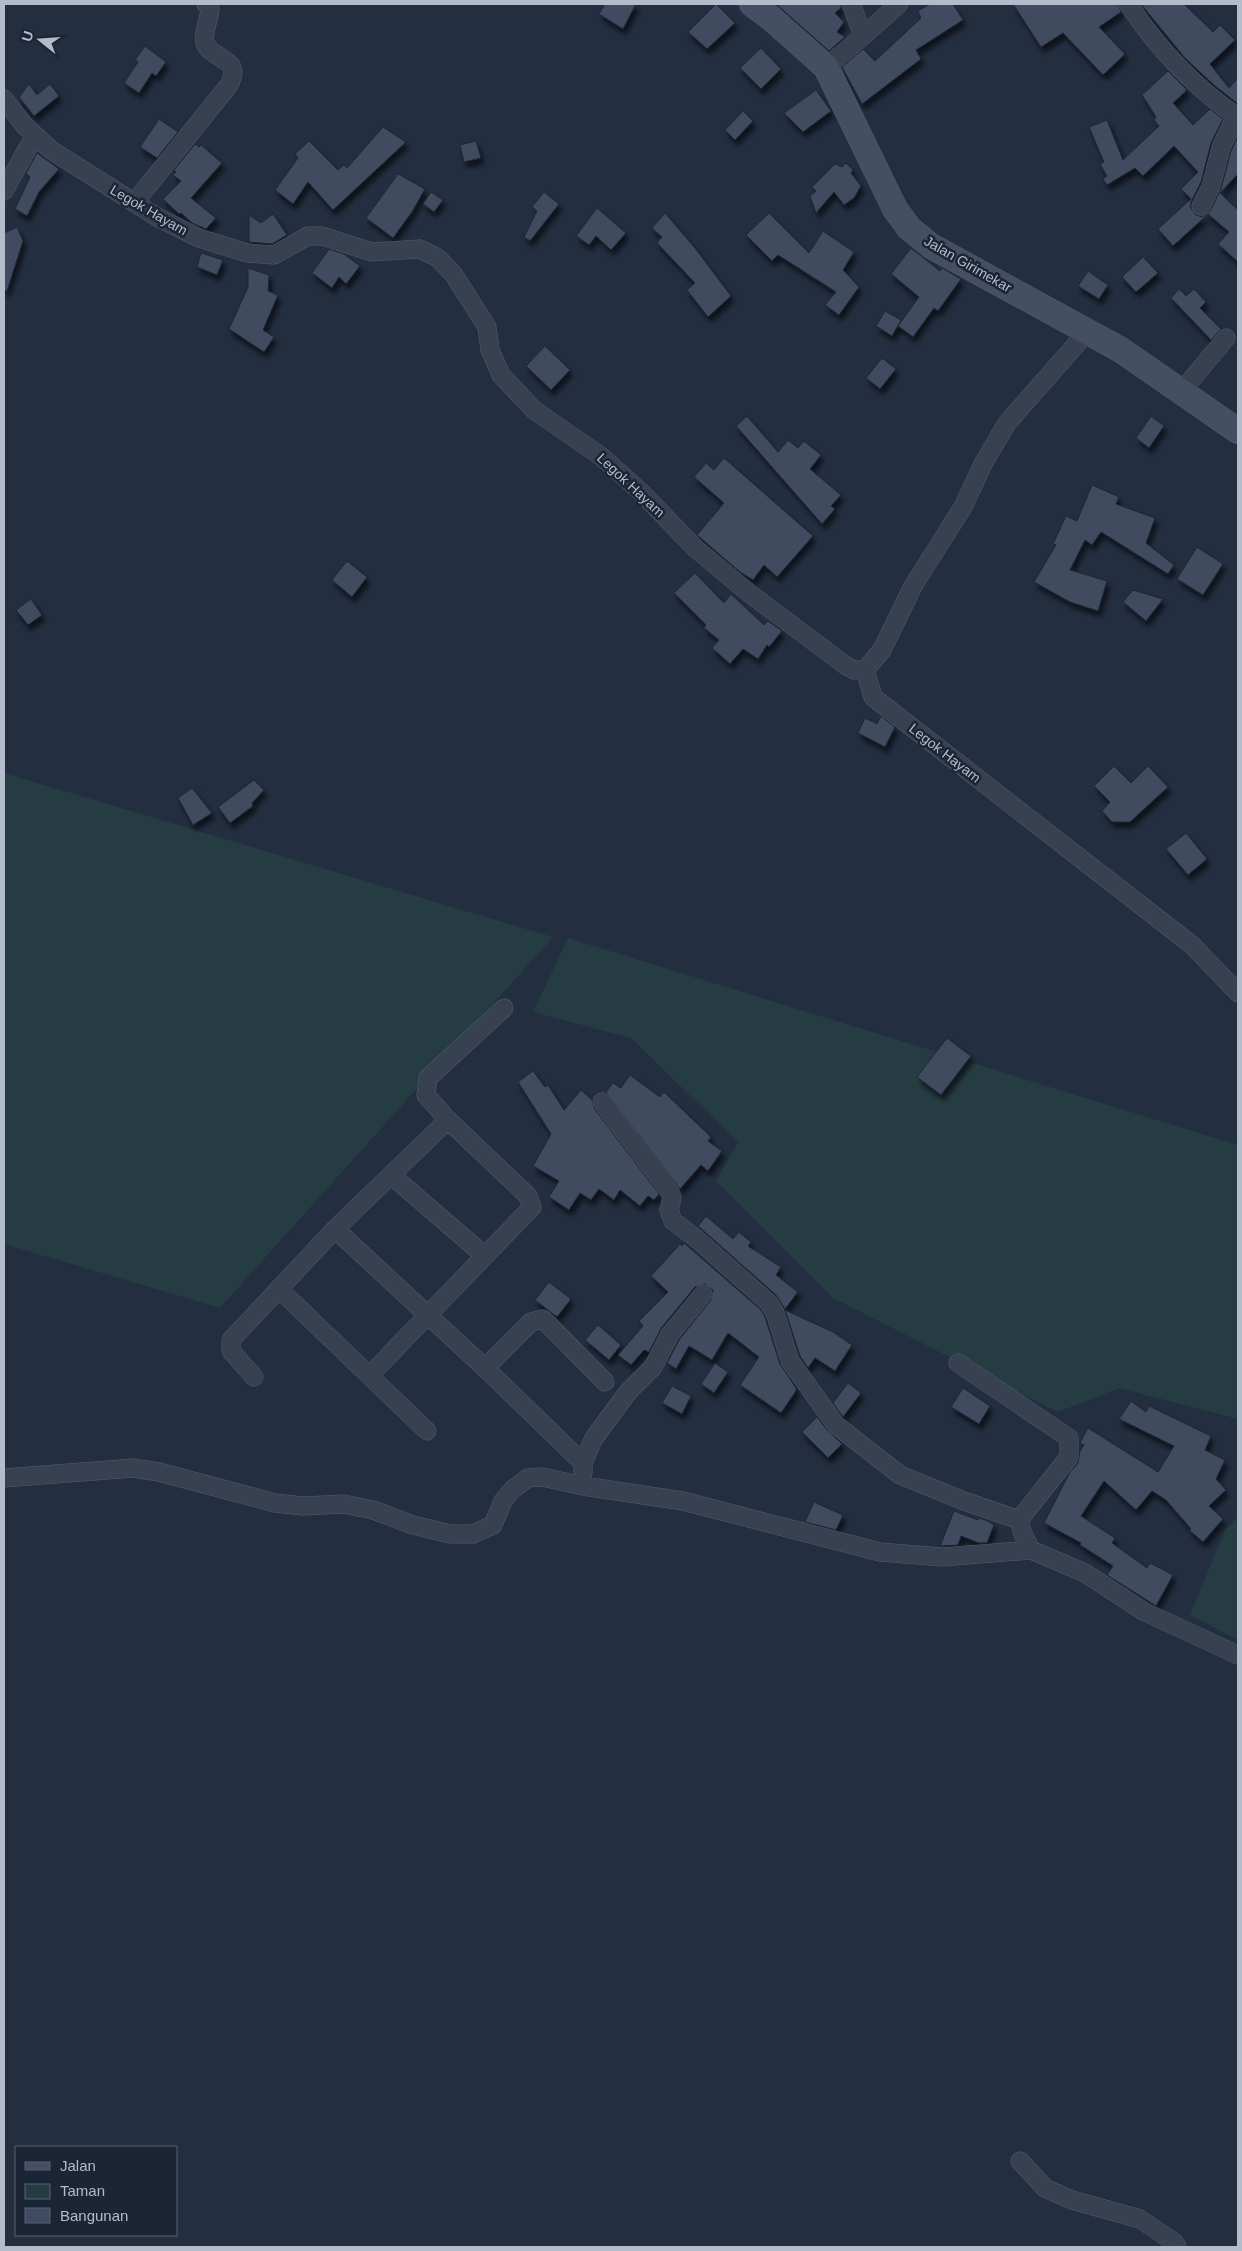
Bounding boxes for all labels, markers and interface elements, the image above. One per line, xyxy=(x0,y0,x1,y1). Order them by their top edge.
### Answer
north arrow xyxy=(15,15,65,65)
text: U xyxy=(18,29,37,43)
street label: Legok Hayam xyxy=(108,181,190,239)
street label: Jalan Girimekar xyxy=(922,233,1015,296)
street label: Legok Hayam xyxy=(594,450,668,520)
street label: Legok Hayam xyxy=(906,720,984,786)
legend xyxy=(15,2146,178,2236)
text: Jalan xyxy=(60,2157,96,2174)
text: Taman xyxy=(60,2182,105,2199)
text: Bangunan xyxy=(60,2207,128,2224)

